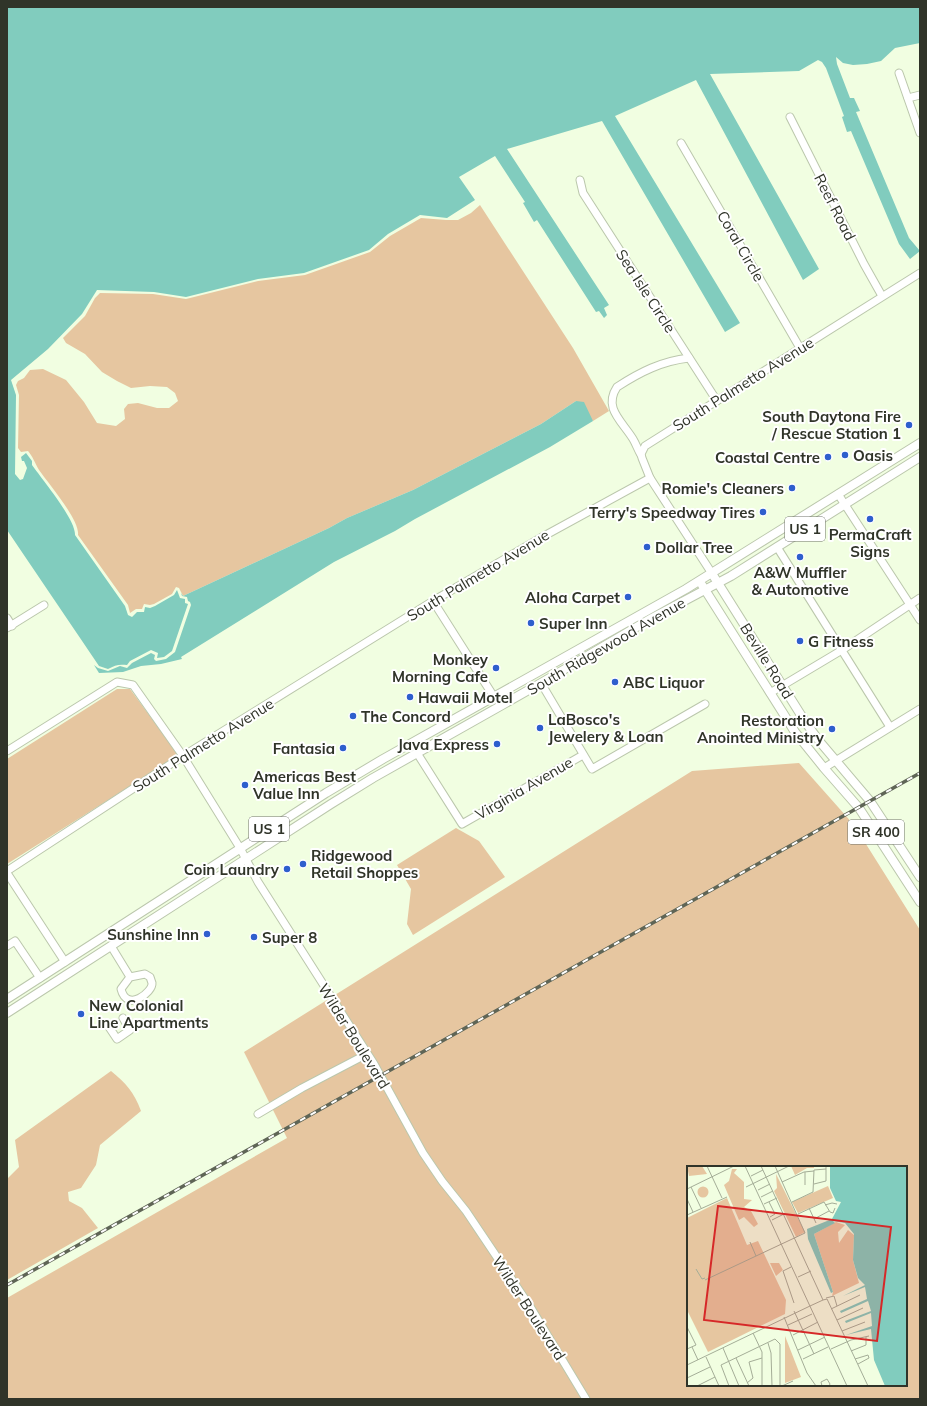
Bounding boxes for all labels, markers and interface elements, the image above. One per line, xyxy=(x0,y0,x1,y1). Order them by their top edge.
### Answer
street label: Reef Road xyxy=(810,170,860,244)
street label: Coral Circle xyxy=(713,207,769,285)
street label: Sea Isle Circle xyxy=(612,246,680,336)
street label: South Palmetto Avenue xyxy=(669,333,817,435)
place label: South Daytona Fire / Rescue Station 1 xyxy=(762,407,901,443)
marker: South Daytona Fire / Rescue Station 1 xyxy=(904,420,914,430)
place label: Oasis xyxy=(853,446,893,465)
place label: Coastal Centre xyxy=(715,448,820,467)
marker: Oasis xyxy=(840,450,850,460)
marker: Coastal Centre xyxy=(823,452,833,462)
place label: Romie's Cleaners xyxy=(662,479,784,498)
marker: Romie's Cleaners xyxy=(787,483,797,493)
place label: Terry's Speedway Tires xyxy=(589,503,755,522)
marker: Terry's Speedway Tires xyxy=(758,507,768,517)
marker: PermaCraft Signs xyxy=(865,514,875,524)
road number: US 1 xyxy=(785,517,825,541)
street label: South Palmetto Avenue xyxy=(403,525,553,625)
place label: PermaCraft Signs xyxy=(829,525,912,561)
place label: Dollar Tree xyxy=(655,538,733,557)
marker: Dollar Tree xyxy=(642,542,652,552)
marker: A&W Muffler & Automotive xyxy=(795,552,805,562)
place label: A&W Muffler & Automotive xyxy=(751,563,849,599)
place label: Aloha Carpet xyxy=(525,588,620,607)
marker: Aloha Carpet xyxy=(623,592,633,602)
street label: South Ridgewood Avenue xyxy=(523,593,689,699)
place label: Super Inn xyxy=(539,614,608,633)
marker: Super Inn xyxy=(526,618,536,628)
street label: Beville Road xyxy=(736,620,798,702)
place label: G Fitness xyxy=(808,632,874,651)
marker: G Fitness xyxy=(795,636,805,646)
place label: Monkey Morning Cafe xyxy=(392,650,489,686)
marker: Monkey Morning Cafe xyxy=(491,663,501,673)
place label: ABC Liquor xyxy=(623,673,704,692)
marker: ABC Liquor xyxy=(610,677,620,687)
place label: Hawaii Motel xyxy=(418,688,513,707)
marker: Hawaii Motel xyxy=(405,692,415,702)
street label: South Palmetto Avenue xyxy=(129,694,277,796)
place label: The Concord xyxy=(361,707,451,726)
place label: LaBosco's Jewelery & Loan xyxy=(548,710,664,746)
marker: The Concord xyxy=(348,711,358,721)
place label: Restoration Anointed Ministry xyxy=(697,711,825,747)
marker: LaBosco's Jewelery & Loan xyxy=(535,723,545,733)
marker: Restoration Anointed Ministry xyxy=(827,724,837,734)
place label: Java Express xyxy=(397,735,489,754)
place label: Fantasia xyxy=(273,739,335,758)
marker: Java Express xyxy=(492,739,502,749)
marker: Fantasia xyxy=(338,743,348,753)
street label: Virginia Avenue xyxy=(472,752,576,824)
place label: Americas Best Value Inn xyxy=(252,767,356,803)
marker: Americas Best Value Inn xyxy=(240,780,250,790)
road number: US 1 xyxy=(249,817,289,841)
road number: SR 400 xyxy=(848,820,904,844)
place label: Ridgewood Retail Shoppes xyxy=(311,846,418,882)
marker: Ridgewood Retail Shoppes xyxy=(298,859,308,869)
place label: Coin Laundry xyxy=(184,860,280,879)
marker: Coin Laundry xyxy=(282,864,292,874)
place label: Sunshine Inn xyxy=(107,925,199,944)
place label: Super 8 xyxy=(262,928,317,947)
marker: Sunshine Inn xyxy=(202,929,212,939)
marker: Super 8 xyxy=(249,932,259,942)
street label: Wilder Boulevard xyxy=(314,980,394,1092)
place label: New Colonial Line Apartments xyxy=(89,996,209,1032)
marker: New Colonial Line Apartments xyxy=(76,1009,86,1019)
inset map xyxy=(687,1166,907,1386)
street label: Wilder Boulevard xyxy=(488,1252,570,1364)

